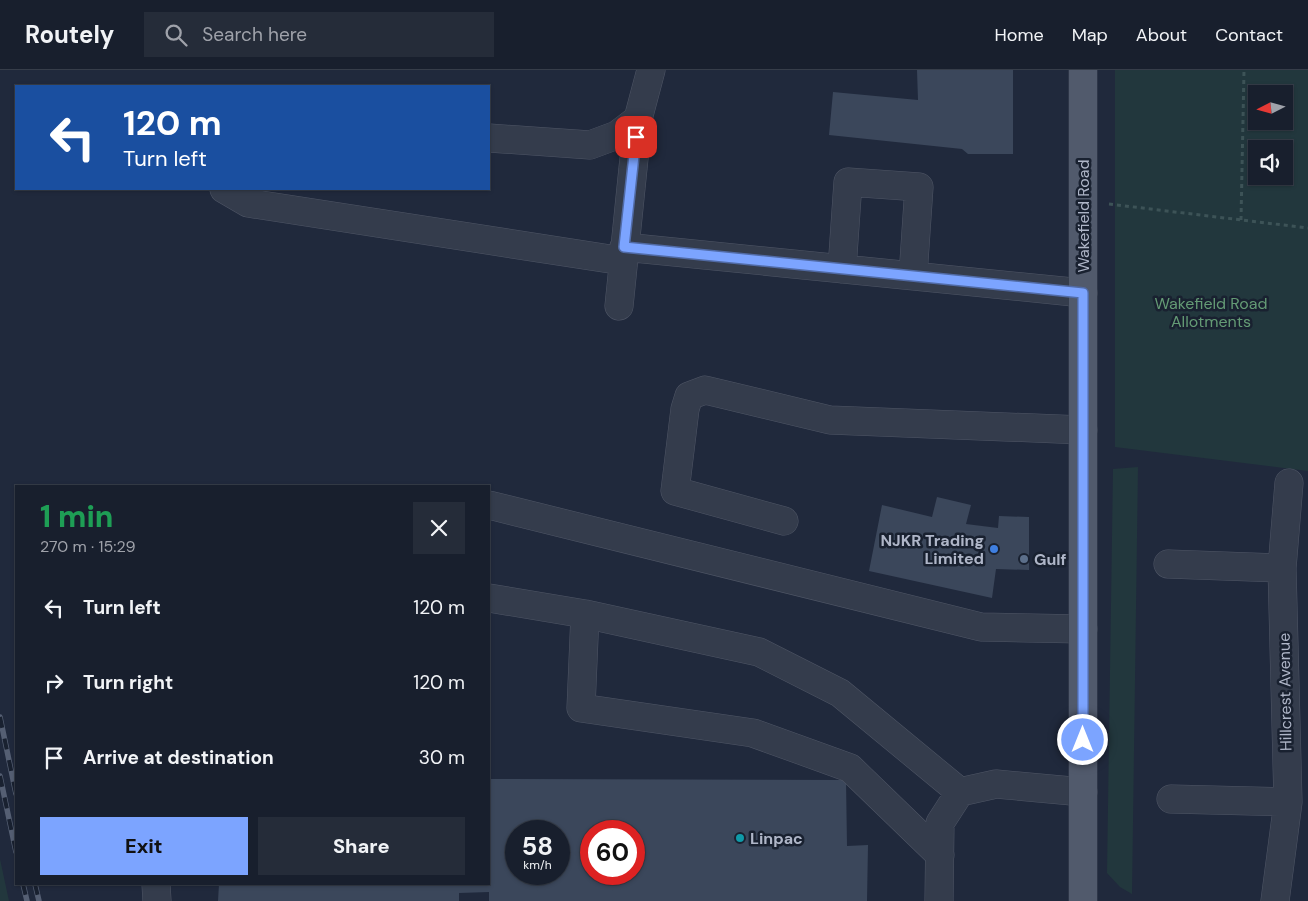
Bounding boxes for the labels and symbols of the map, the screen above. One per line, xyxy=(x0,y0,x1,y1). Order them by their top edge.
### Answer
north arrow xyxy=(1248,85,1292,130)
pin xyxy=(615,116,657,158)
street label: Wakefield Road xyxy=(1073,159,1094,273)
park label: Wakefield Road Allotments xyxy=(1154,293,1268,332)
place label: NJKR Trading Limited xyxy=(880,530,984,569)
marker: NJKR Trading Limited xyxy=(988,543,1000,555)
place label: Gulf xyxy=(1034,549,1067,570)
marker: Gulf xyxy=(1018,553,1030,565)
street label: Hillcrest Avenue xyxy=(1273,633,1297,751)
position arrow xyxy=(1056,713,1108,765)
speed limit sign: 60 xyxy=(580,820,645,885)
place label: Linpac xyxy=(750,828,803,849)
marker: Linpac xyxy=(734,832,746,844)

